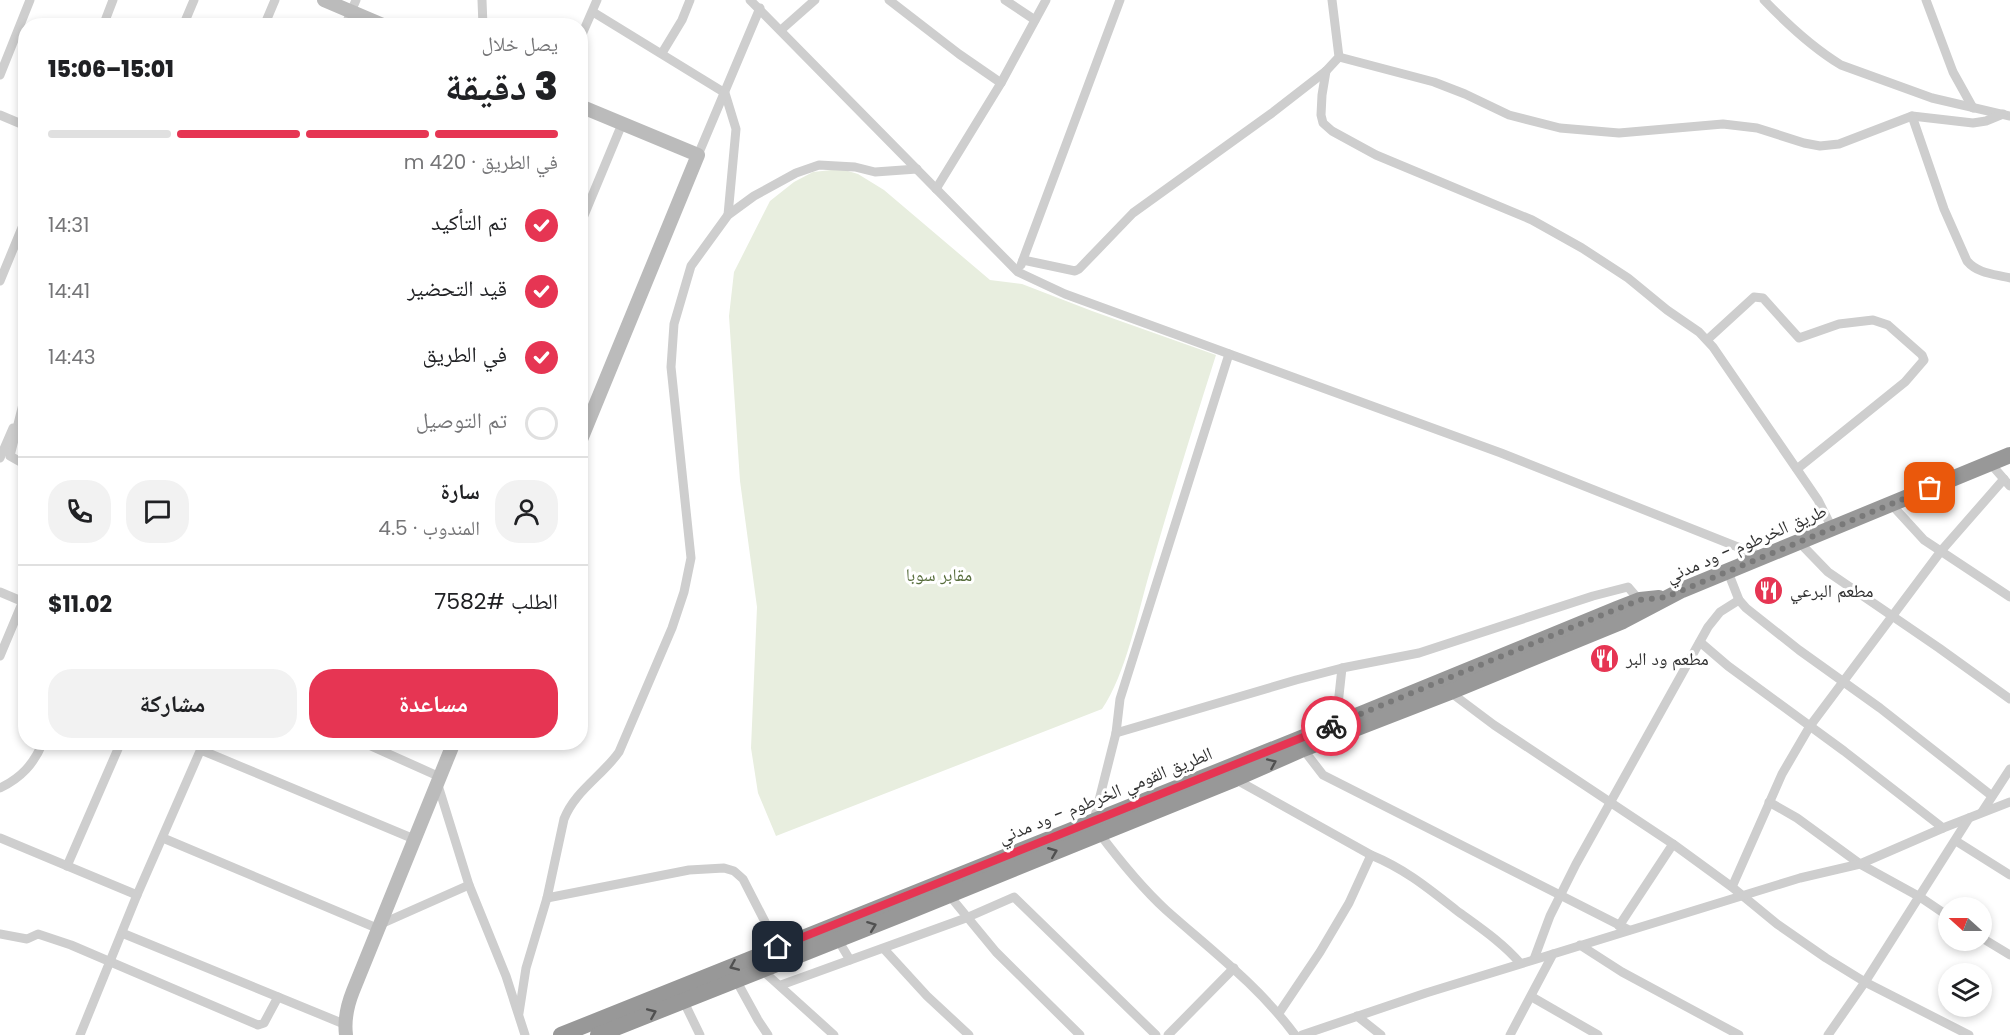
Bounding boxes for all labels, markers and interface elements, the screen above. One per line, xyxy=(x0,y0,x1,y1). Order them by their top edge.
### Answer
text: يصل خلال xyxy=(482,30,558,58)
text: 15:01–15:06 xyxy=(48,54,174,85)
text: 3 دقيقة xyxy=(445,59,558,114)
text: في الطريق · 420 m xyxy=(404,148,558,176)
text: تم التأكيد xyxy=(431,207,507,238)
icon: check xyxy=(525,209,558,242)
text: 14:31 xyxy=(48,211,89,239)
text: قيد التحضير xyxy=(407,273,507,304)
icon: check xyxy=(525,275,558,308)
text: 14:41 xyxy=(48,277,90,305)
text: في الطريق xyxy=(422,339,507,370)
icon: check xyxy=(525,341,558,374)
text: 14:43 xyxy=(48,343,96,371)
text: تم التوصيل xyxy=(416,405,507,436)
pin xyxy=(1904,462,1955,513)
icon: bag xyxy=(1913,471,1946,504)
text: سارة xyxy=(441,476,480,507)
button: phone xyxy=(48,480,111,543)
button: chat xyxy=(126,480,189,543)
button: person xyxy=(495,480,558,543)
street label: طريق الخرطوم - ود مدني xyxy=(1662,498,1831,591)
text: المندوب · 4.5 xyxy=(378,514,480,542)
park label: مقابر سوبا xyxy=(906,562,972,587)
restaurant icon: مطعم البرعي xyxy=(1753,574,1785,606)
place label: مطعم البرعي xyxy=(1790,578,1873,605)
text: الطلب #7582 xyxy=(434,586,558,617)
text: $11.02 xyxy=(48,589,112,620)
restaurant icon: مطعم ود البر xyxy=(1589,642,1621,674)
place label: مطعم ود البر xyxy=(1625,646,1709,671)
button: مشاركة xyxy=(48,669,297,738)
button: مساعدة xyxy=(309,669,558,738)
courier xyxy=(1301,696,1361,756)
icon: bike xyxy=(1315,710,1348,743)
street label: الطريق القومي الخرطوم - ود مدني xyxy=(994,741,1217,852)
one-way arrow xyxy=(1266,758,1277,770)
one-way arrow xyxy=(1047,847,1058,859)
north arrow xyxy=(1938,897,1992,951)
map controls xyxy=(1938,897,1992,1017)
one-way arrow xyxy=(867,920,877,933)
pin xyxy=(752,921,803,972)
icon: home xyxy=(761,930,794,963)
one-way arrow xyxy=(729,959,740,971)
button: layers xyxy=(1938,963,1992,1017)
one-way arrow xyxy=(646,1008,657,1020)

